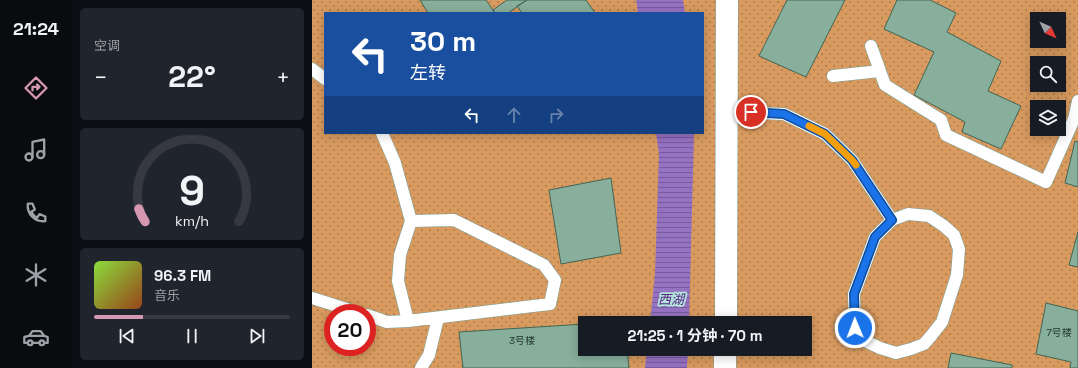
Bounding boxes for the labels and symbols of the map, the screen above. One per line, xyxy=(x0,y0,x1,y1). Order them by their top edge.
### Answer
north arrow xyxy=(1030,12,1066,48)
pin xyxy=(734,95,768,129)
water label: 西湖 xyxy=(658,291,686,308)
speed limit sign: 20 xyxy=(324,304,376,356)
position arrow xyxy=(834,307,876,349)
house number: 7号楼 xyxy=(1046,326,1072,339)
house number: 3号楼 xyxy=(509,334,535,347)

